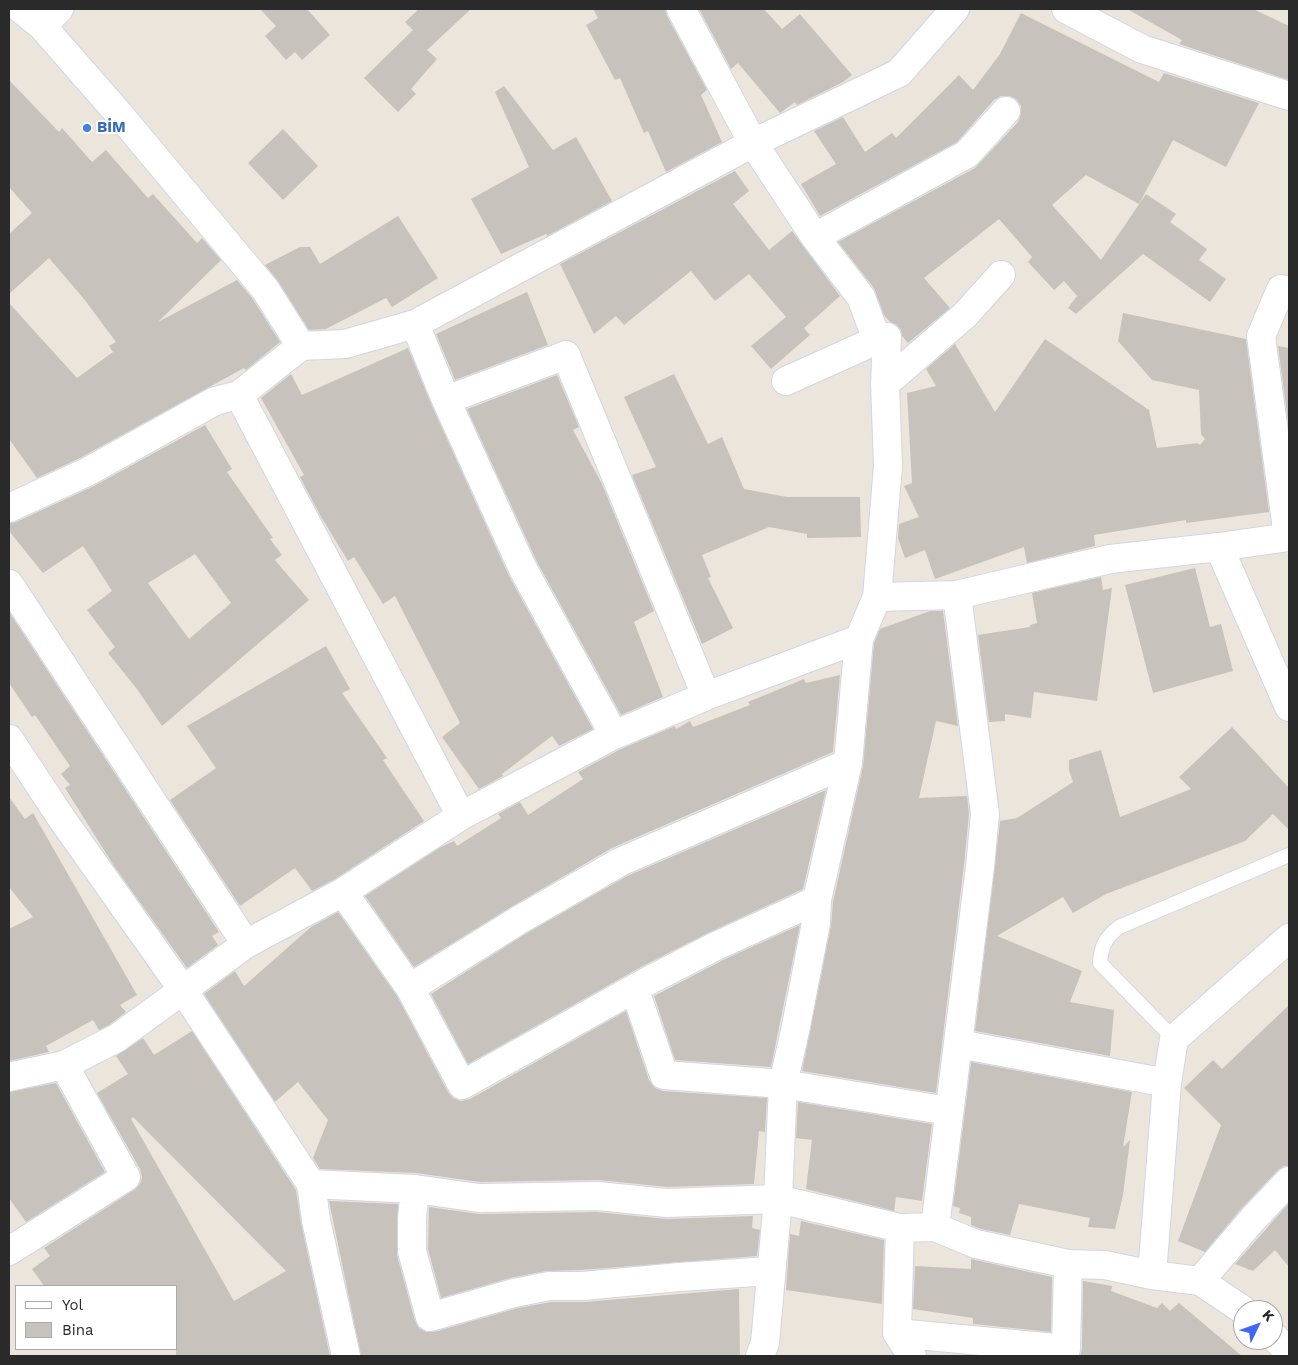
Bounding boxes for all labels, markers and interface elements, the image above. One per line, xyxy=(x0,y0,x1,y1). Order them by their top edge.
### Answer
place label: BİM xyxy=(97,119,126,137)
marker: BİM xyxy=(81,122,93,134)
legend xyxy=(15,1285,178,1350)
text: Yol xyxy=(62,1296,83,1314)
north arrow xyxy=(1233,1300,1283,1350)
text: K xyxy=(1259,1307,1278,1325)
text: Bina xyxy=(62,1321,94,1339)

